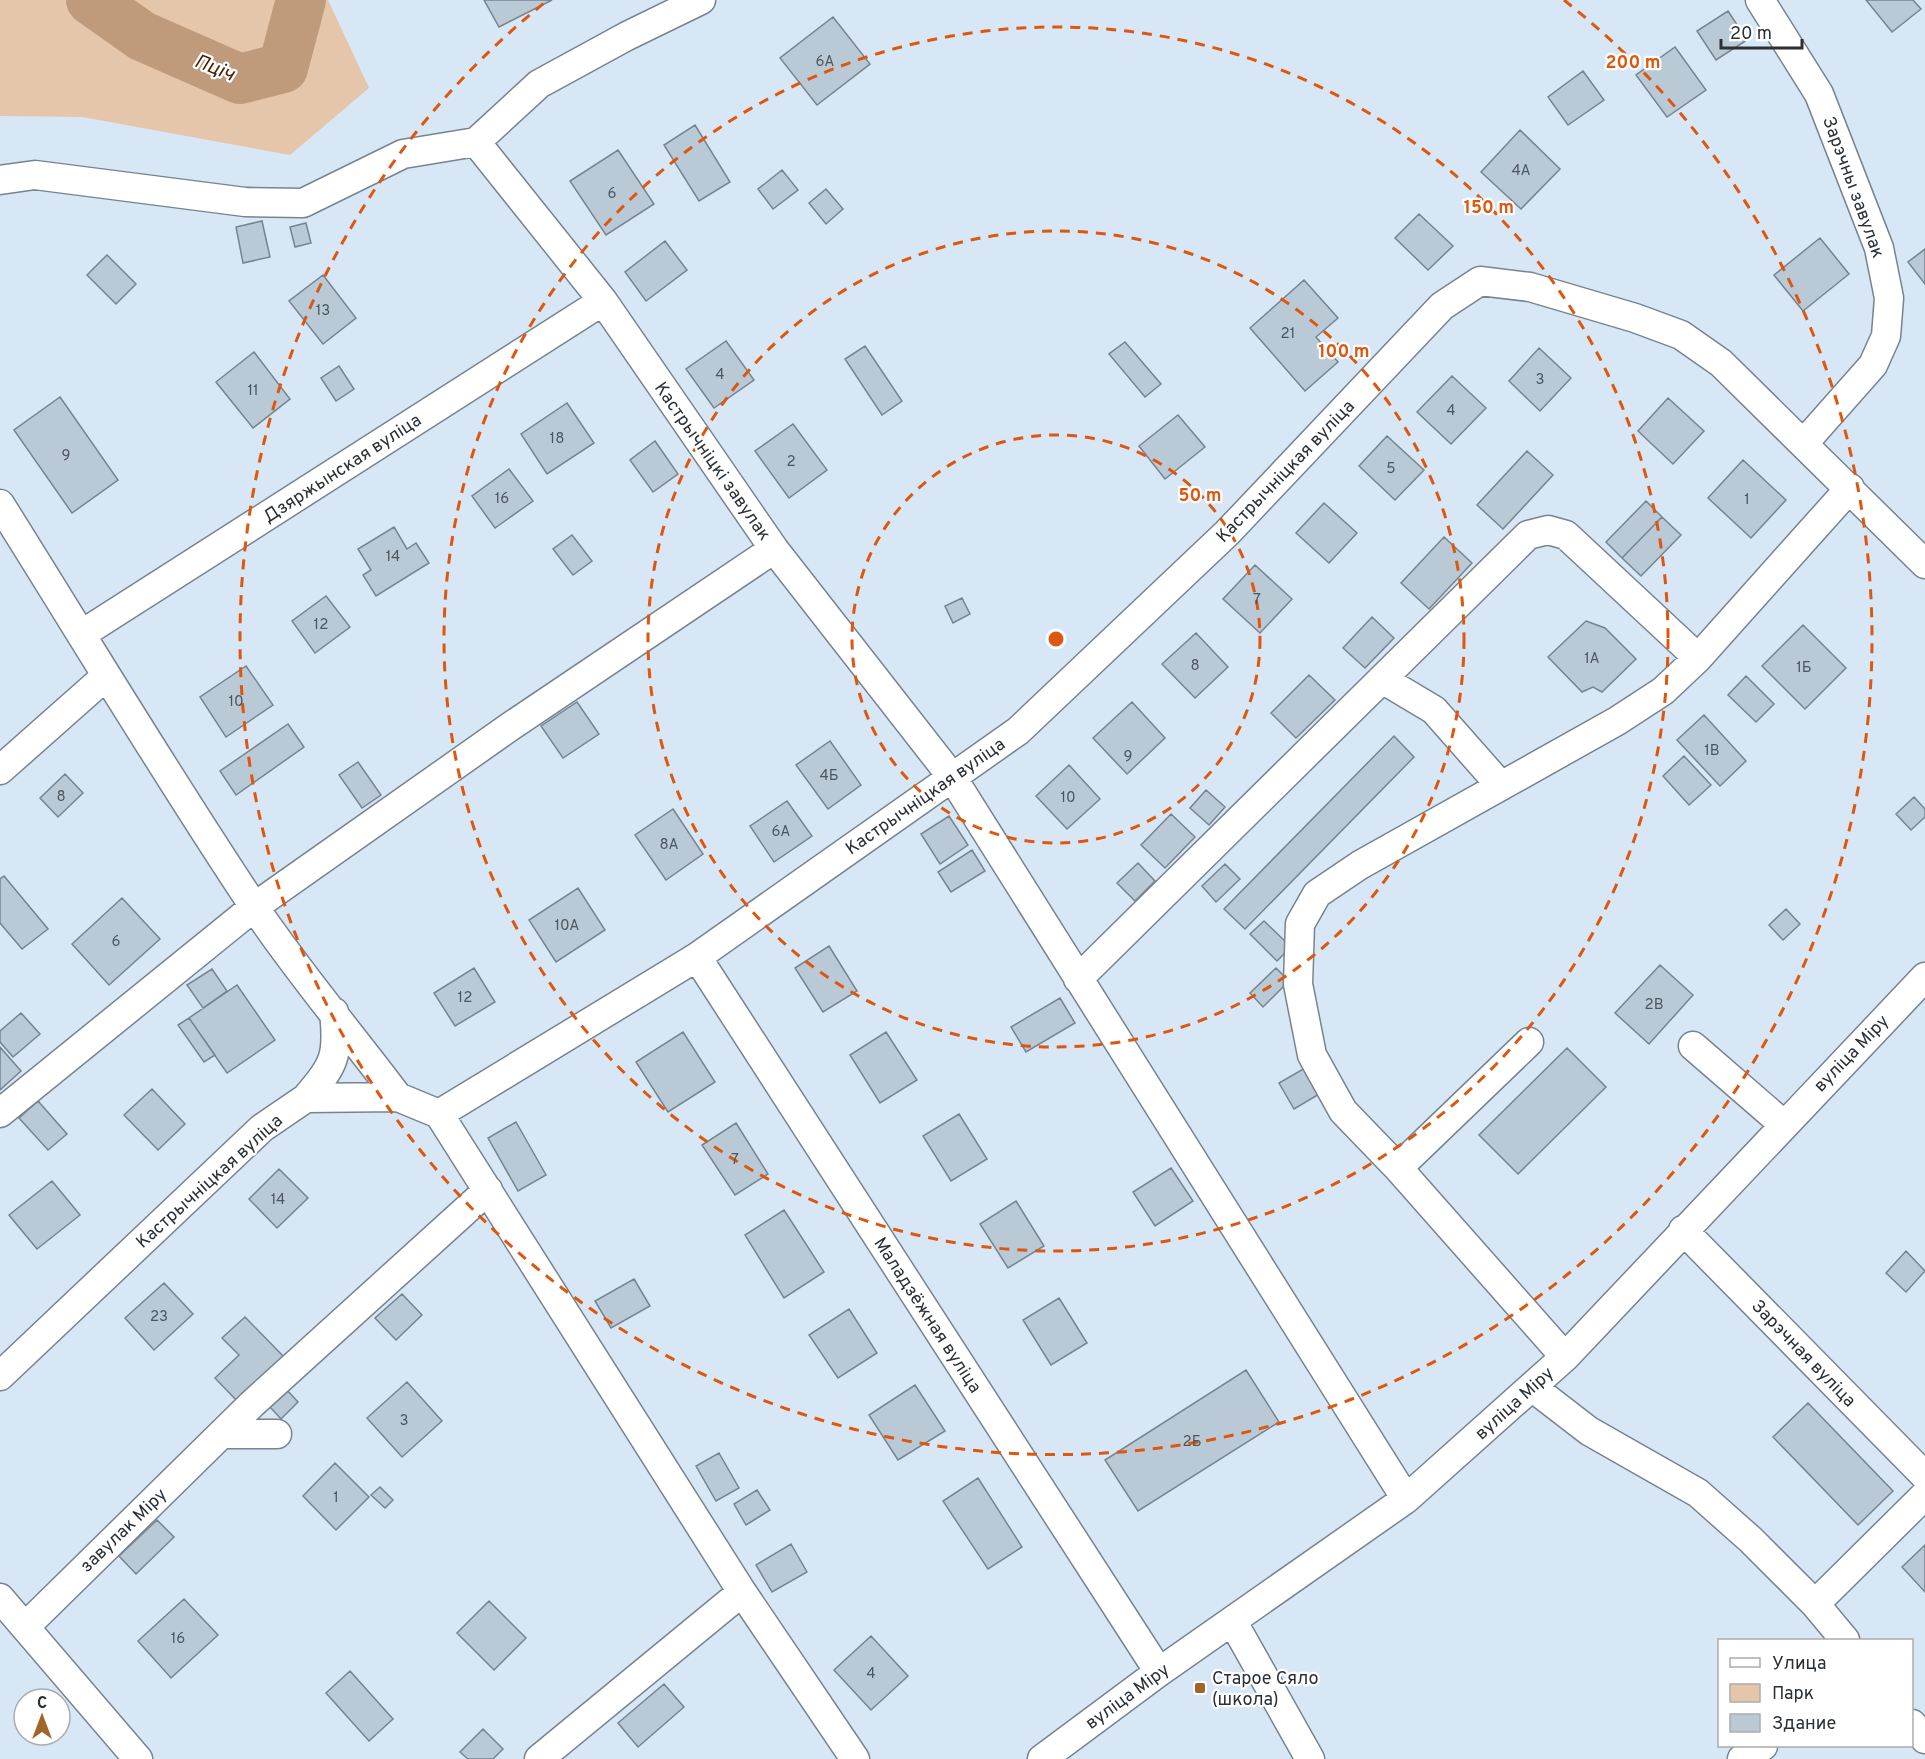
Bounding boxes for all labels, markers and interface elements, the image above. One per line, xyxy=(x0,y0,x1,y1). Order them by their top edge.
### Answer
scale bar xyxy=(1721,12,1802,50)
text: 20 m xyxy=(1730,23,1772,46)
water label: Пціч xyxy=(190,49,239,89)
text: 200 m xyxy=(1605,52,1661,75)
house number: 6А xyxy=(816,53,834,72)
street label: Зарэчны завулак xyxy=(1816,113,1889,262)
house number: 4А xyxy=(1511,162,1531,181)
house number: 6 xyxy=(608,185,617,204)
text: 150 m xyxy=(1464,197,1514,220)
house number: 13 xyxy=(316,302,330,321)
house number: 21 xyxy=(1281,325,1295,344)
text: 100 m xyxy=(1318,341,1370,364)
house number: 4 xyxy=(715,366,725,385)
house number: 3 xyxy=(1535,371,1545,390)
street label: Кастрычніцкі завулак xyxy=(648,378,775,546)
house number: 11 xyxy=(247,382,259,401)
street label: Кастрычніцкая вуліца xyxy=(1212,396,1360,548)
house number: 4 xyxy=(1446,402,1456,421)
street label: Дзяржынская вуліца xyxy=(259,409,426,529)
house number: 18 xyxy=(550,430,564,449)
house number: 9 xyxy=(62,447,70,466)
house number: 2 xyxy=(786,453,796,472)
house number: 5 xyxy=(1386,460,1396,479)
text: 50 m xyxy=(1178,485,1222,508)
house number: 16 xyxy=(495,490,509,509)
house number: 1 xyxy=(1744,491,1750,510)
house number: 14 xyxy=(386,548,400,567)
house number: 7 xyxy=(1253,591,1261,610)
house number: 12 xyxy=(314,616,328,635)
centre of rings xyxy=(1046,629,1066,649)
house number: 1А xyxy=(1584,650,1600,669)
house number: 8 xyxy=(1190,657,1200,676)
house number: 1Б xyxy=(1796,659,1812,678)
house number: 10 xyxy=(228,693,244,712)
street label: Кастрычніцкая вуліца xyxy=(842,733,1010,861)
house number: 1В xyxy=(1704,742,1720,761)
house number: 9 xyxy=(1124,748,1132,767)
house number: 4Б xyxy=(819,767,839,786)
house number: 8 xyxy=(56,788,66,807)
house number: 10 xyxy=(1060,789,1076,808)
house number: 6А xyxy=(772,823,790,842)
house number: 8А xyxy=(659,836,679,855)
house number: 10А xyxy=(555,917,579,936)
house number: 6 xyxy=(112,933,121,952)
house number: 12 xyxy=(458,989,472,1008)
house number: 2В xyxy=(1644,996,1664,1015)
street label: вуліца Міру xyxy=(1810,1011,1895,1097)
street label: Кастрычніцкая вуліца xyxy=(132,1110,288,1254)
house number: 7 xyxy=(731,1151,739,1170)
house number: 14 xyxy=(271,1191,285,1210)
street label: Маладзёжная вуліца xyxy=(868,1234,986,1398)
street label: Зарэчная вуліца xyxy=(1746,1295,1860,1413)
house number: 23 xyxy=(150,1308,168,1327)
street label: вуліца Міру xyxy=(1471,1363,1559,1446)
house number: 3 xyxy=(399,1412,409,1431)
house number: 2Б xyxy=(1182,1433,1202,1452)
street label: завулак Міру xyxy=(76,1484,172,1578)
house number: 1 xyxy=(333,1489,339,1508)
house number: 16 xyxy=(171,1630,185,1649)
legend xyxy=(1718,1639,1913,1747)
text: Улица xyxy=(1772,1653,1826,1676)
street label: вуліца Міру xyxy=(1081,1659,1175,1735)
house number: 4 xyxy=(866,1665,876,1684)
place label: Старое Сяло (школа) xyxy=(1212,1668,1318,1712)
marker: Старое Сяло (школа) xyxy=(1193,1681,1207,1695)
text: Парк xyxy=(1772,1683,1814,1706)
north arrow xyxy=(12,1687,72,1747)
text: С xyxy=(37,1694,47,1714)
text: Здание xyxy=(1772,1713,1836,1736)

